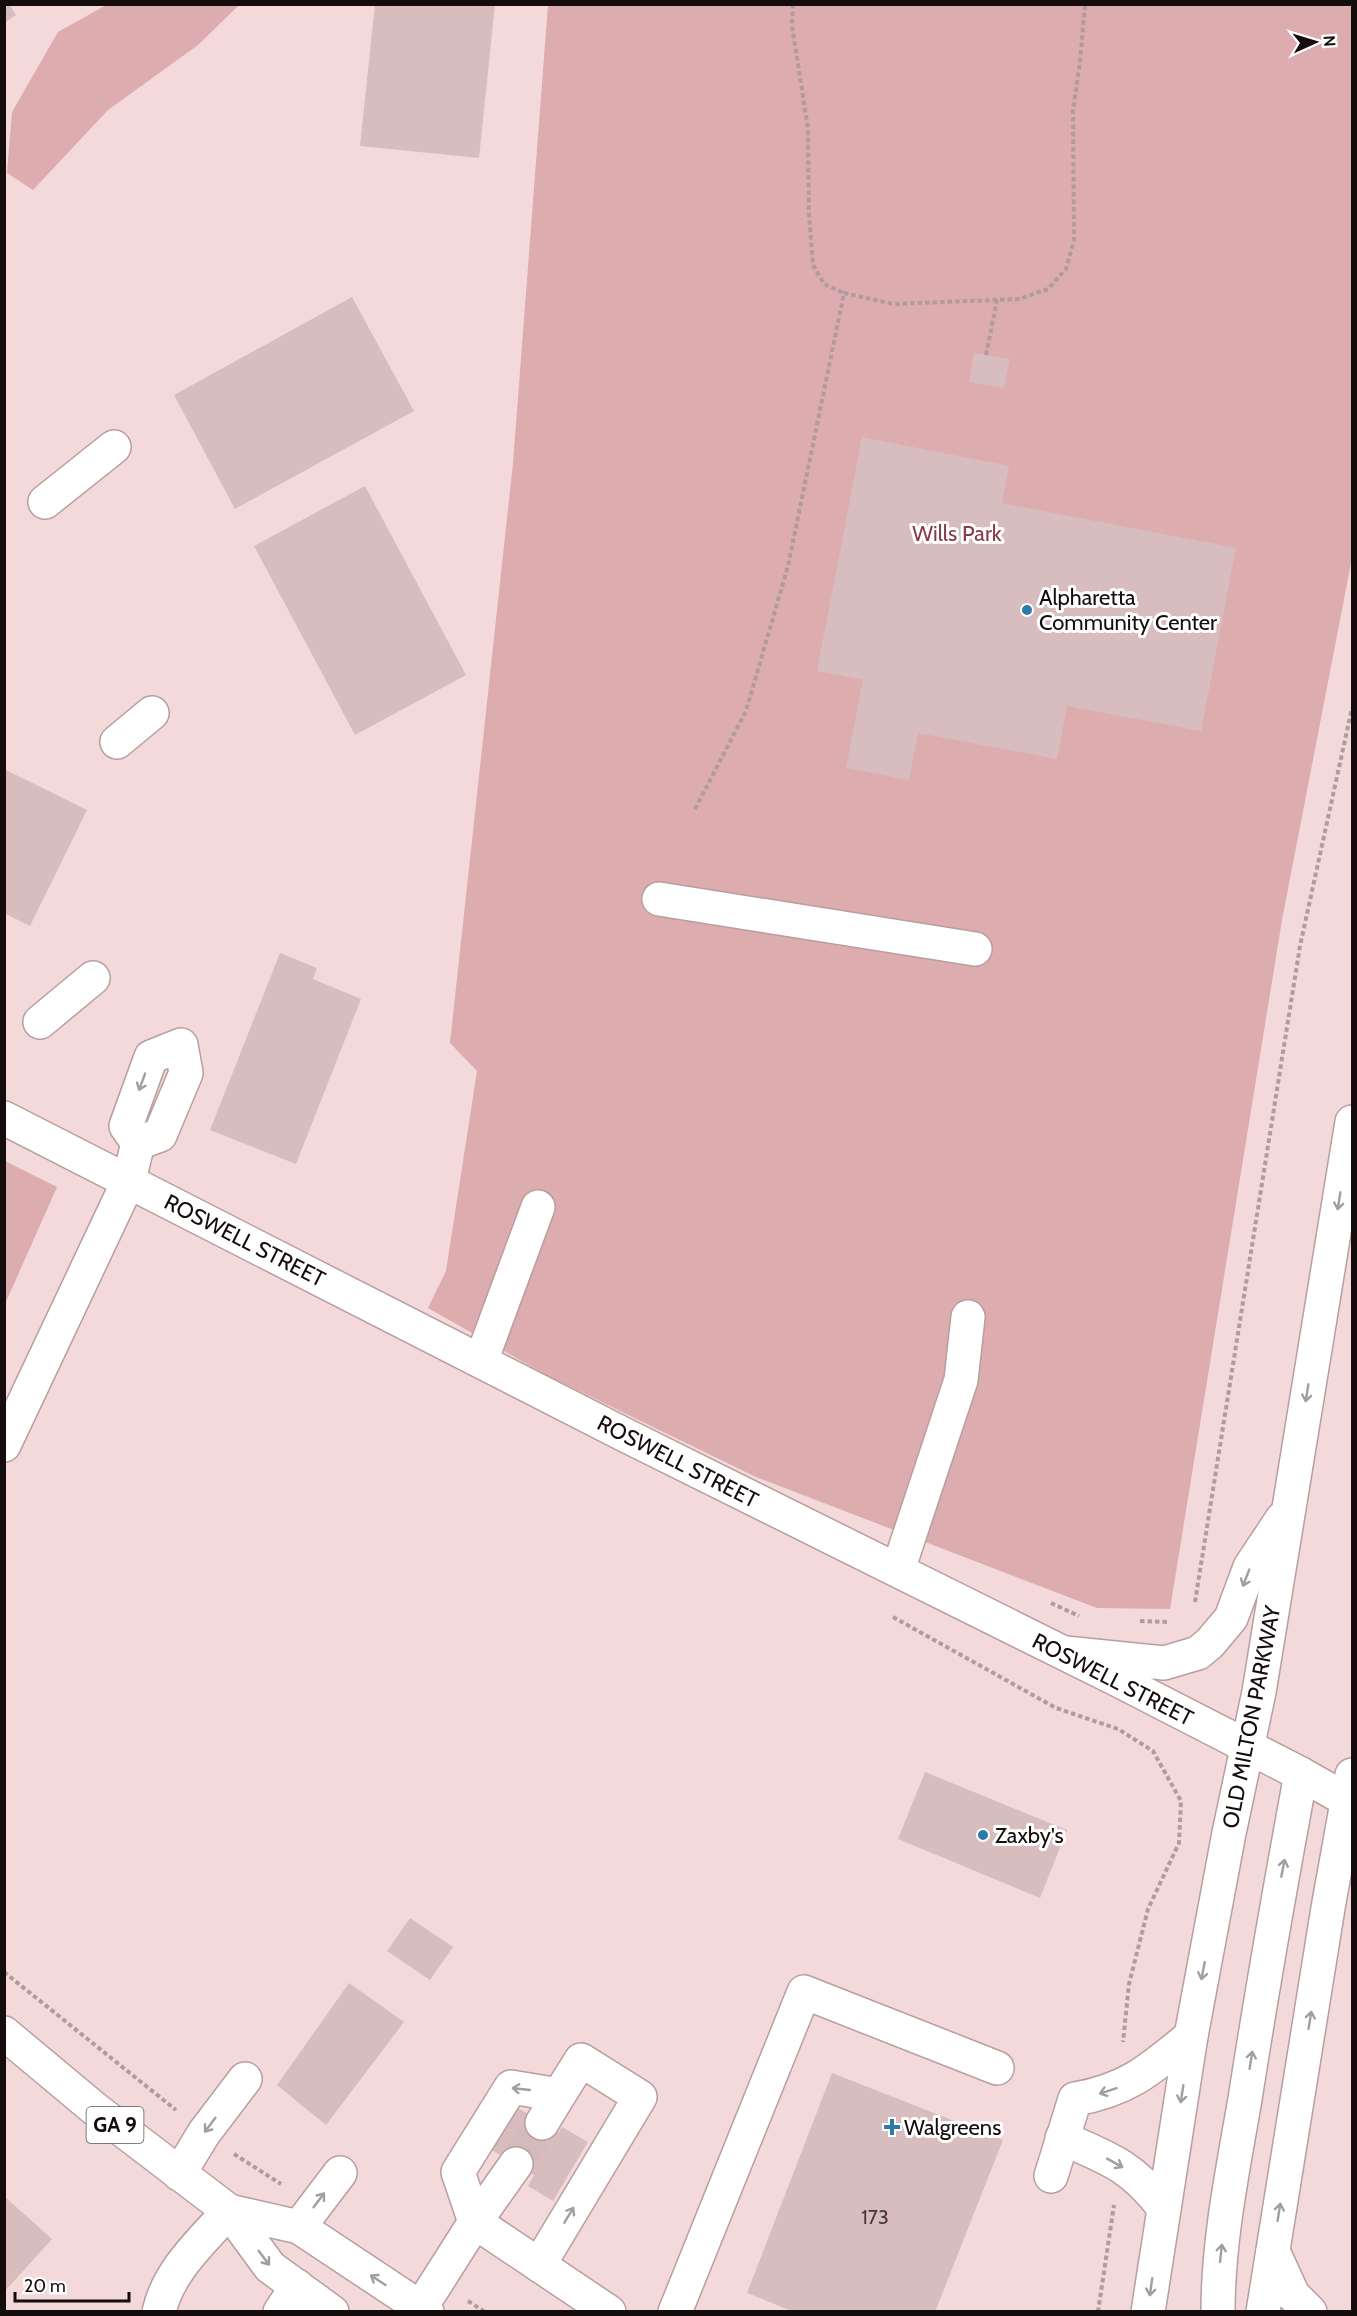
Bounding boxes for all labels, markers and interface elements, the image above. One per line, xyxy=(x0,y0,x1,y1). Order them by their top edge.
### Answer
north arrow xyxy=(1285,12,1345,72)
text: N xyxy=(1320,35,1339,47)
park label: Wills Park xyxy=(912,520,1002,547)
place label: Alpharetta Community Center xyxy=(1039,584,1217,636)
marker: Alpharetta Community Center xyxy=(1020,603,1034,617)
one-way arrow xyxy=(136,1072,147,1091)
street label: ROSWELL STREET xyxy=(160,1188,330,1293)
one-way arrow xyxy=(1334,1190,1345,1210)
one-way arrow xyxy=(1302,1383,1313,1402)
street label: ROSWELL STREET xyxy=(593,1409,763,1514)
one-way arrow xyxy=(1240,1568,1251,1586)
street label: OLD MILTON PARKWAY xyxy=(1217,1603,1286,1831)
street label: ROSWELL STREET xyxy=(1028,1627,1198,1732)
place label: Zaxby's xyxy=(995,1822,1064,1849)
marker: Zaxby's xyxy=(976,1828,990,1842)
one-way arrow xyxy=(1278,1859,1289,1878)
one-way arrow xyxy=(1198,1960,1209,1980)
one-way arrow xyxy=(1305,2010,1316,2030)
one-way arrow xyxy=(1246,2051,1257,2071)
one-way arrow xyxy=(512,2083,531,2094)
one-way arrow xyxy=(1176,2084,1187,2103)
one-way arrow xyxy=(1099,2087,1118,2098)
road number: GA 9 xyxy=(86,2107,144,2143)
place label: Walgreens xyxy=(904,2114,1001,2141)
one-way arrow xyxy=(204,2117,216,2133)
marker: Walgreens xyxy=(885,2120,899,2134)
one-way arrow xyxy=(1106,2158,1124,2169)
one-way arrow xyxy=(313,2192,326,2208)
one-way arrow xyxy=(1274,2203,1285,2223)
house number: 173 xyxy=(861,2205,889,2229)
one-way arrow xyxy=(563,2207,575,2224)
one-way arrow xyxy=(1216,2244,1227,2264)
one-way arrow xyxy=(257,2250,270,2266)
scale bar xyxy=(15,2265,129,2303)
one-way arrow xyxy=(370,2273,387,2285)
text: 20 m xyxy=(24,2275,66,2297)
one-way arrow xyxy=(1146,2276,1157,2296)

